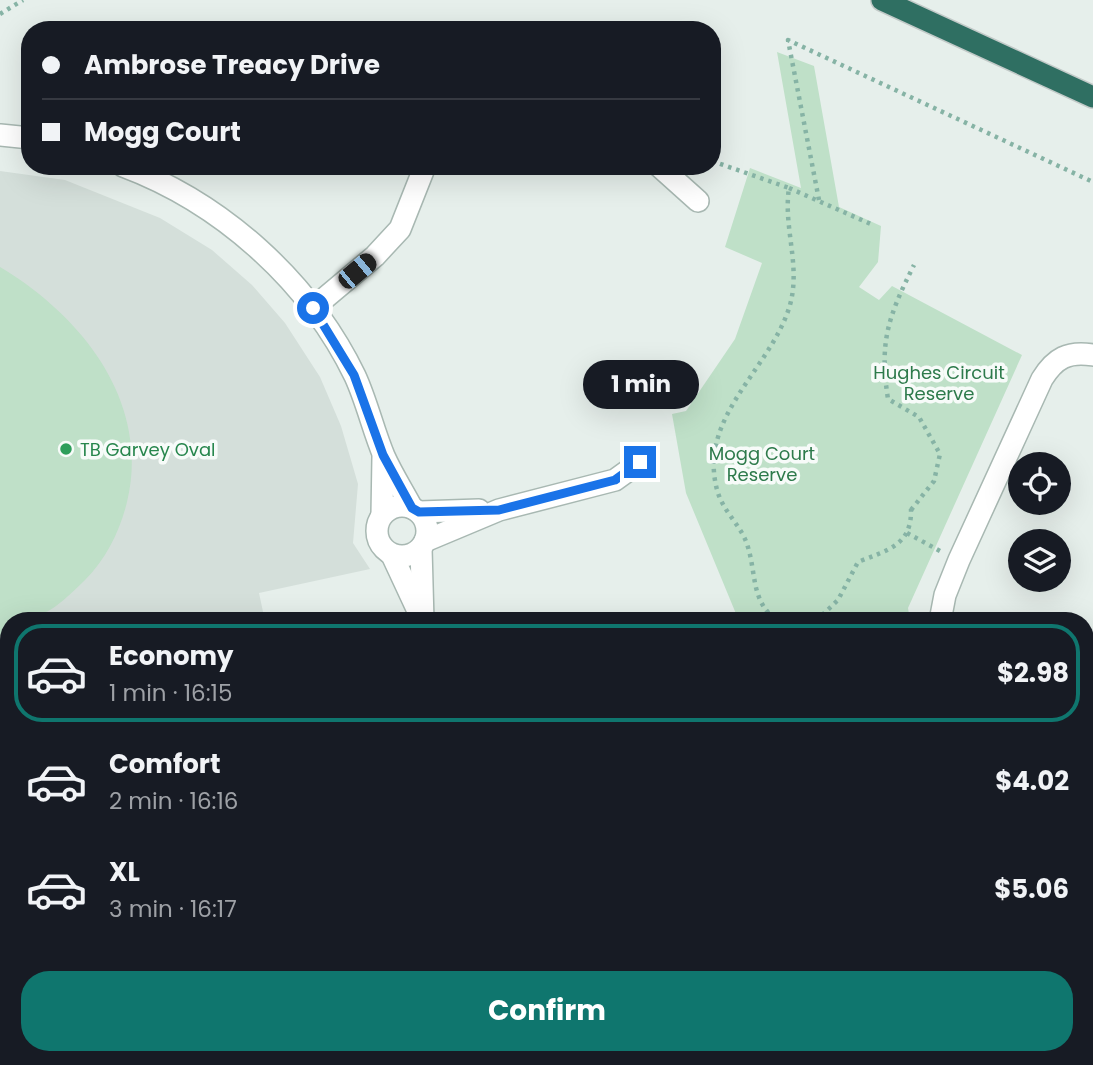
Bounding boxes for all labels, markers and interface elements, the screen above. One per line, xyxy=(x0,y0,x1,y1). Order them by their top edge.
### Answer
text: Ambrose Treacy Drive xyxy=(84,47,380,83)
text: Mogg Court xyxy=(84,114,241,150)
car xyxy=(335,249,380,293)
route start xyxy=(297,292,329,324)
callout: 1 min xyxy=(582,360,698,410)
park label: Hughes Circuit Reserve xyxy=(873,360,1005,406)
text: 1 min xyxy=(611,368,671,400)
place label: TB Garvey Oval xyxy=(80,437,216,462)
marker: TB Garvey Oval xyxy=(58,441,74,457)
park label: Mogg Court Reserve xyxy=(709,441,815,487)
route end xyxy=(624,446,656,478)
map controls xyxy=(1008,452,1071,592)
button: locate xyxy=(1008,452,1071,515)
button: layers xyxy=(1008,529,1071,592)
text: Economy xyxy=(109,638,233,674)
icon: car xyxy=(25,642,88,705)
text: $2.98 xyxy=(997,655,1069,691)
text: 1 min · 16:15 xyxy=(109,677,232,709)
text: Comfort xyxy=(109,746,221,782)
icon: car xyxy=(25,750,88,813)
text: $4.02 xyxy=(995,763,1069,799)
text: 2 min · 16:16 xyxy=(109,785,238,817)
text: XL xyxy=(109,854,140,890)
icon: car xyxy=(25,858,88,921)
text: $5.06 xyxy=(994,871,1069,907)
text: 3 min · 16:17 xyxy=(109,893,237,925)
button: Confirm xyxy=(21,971,1073,1051)

